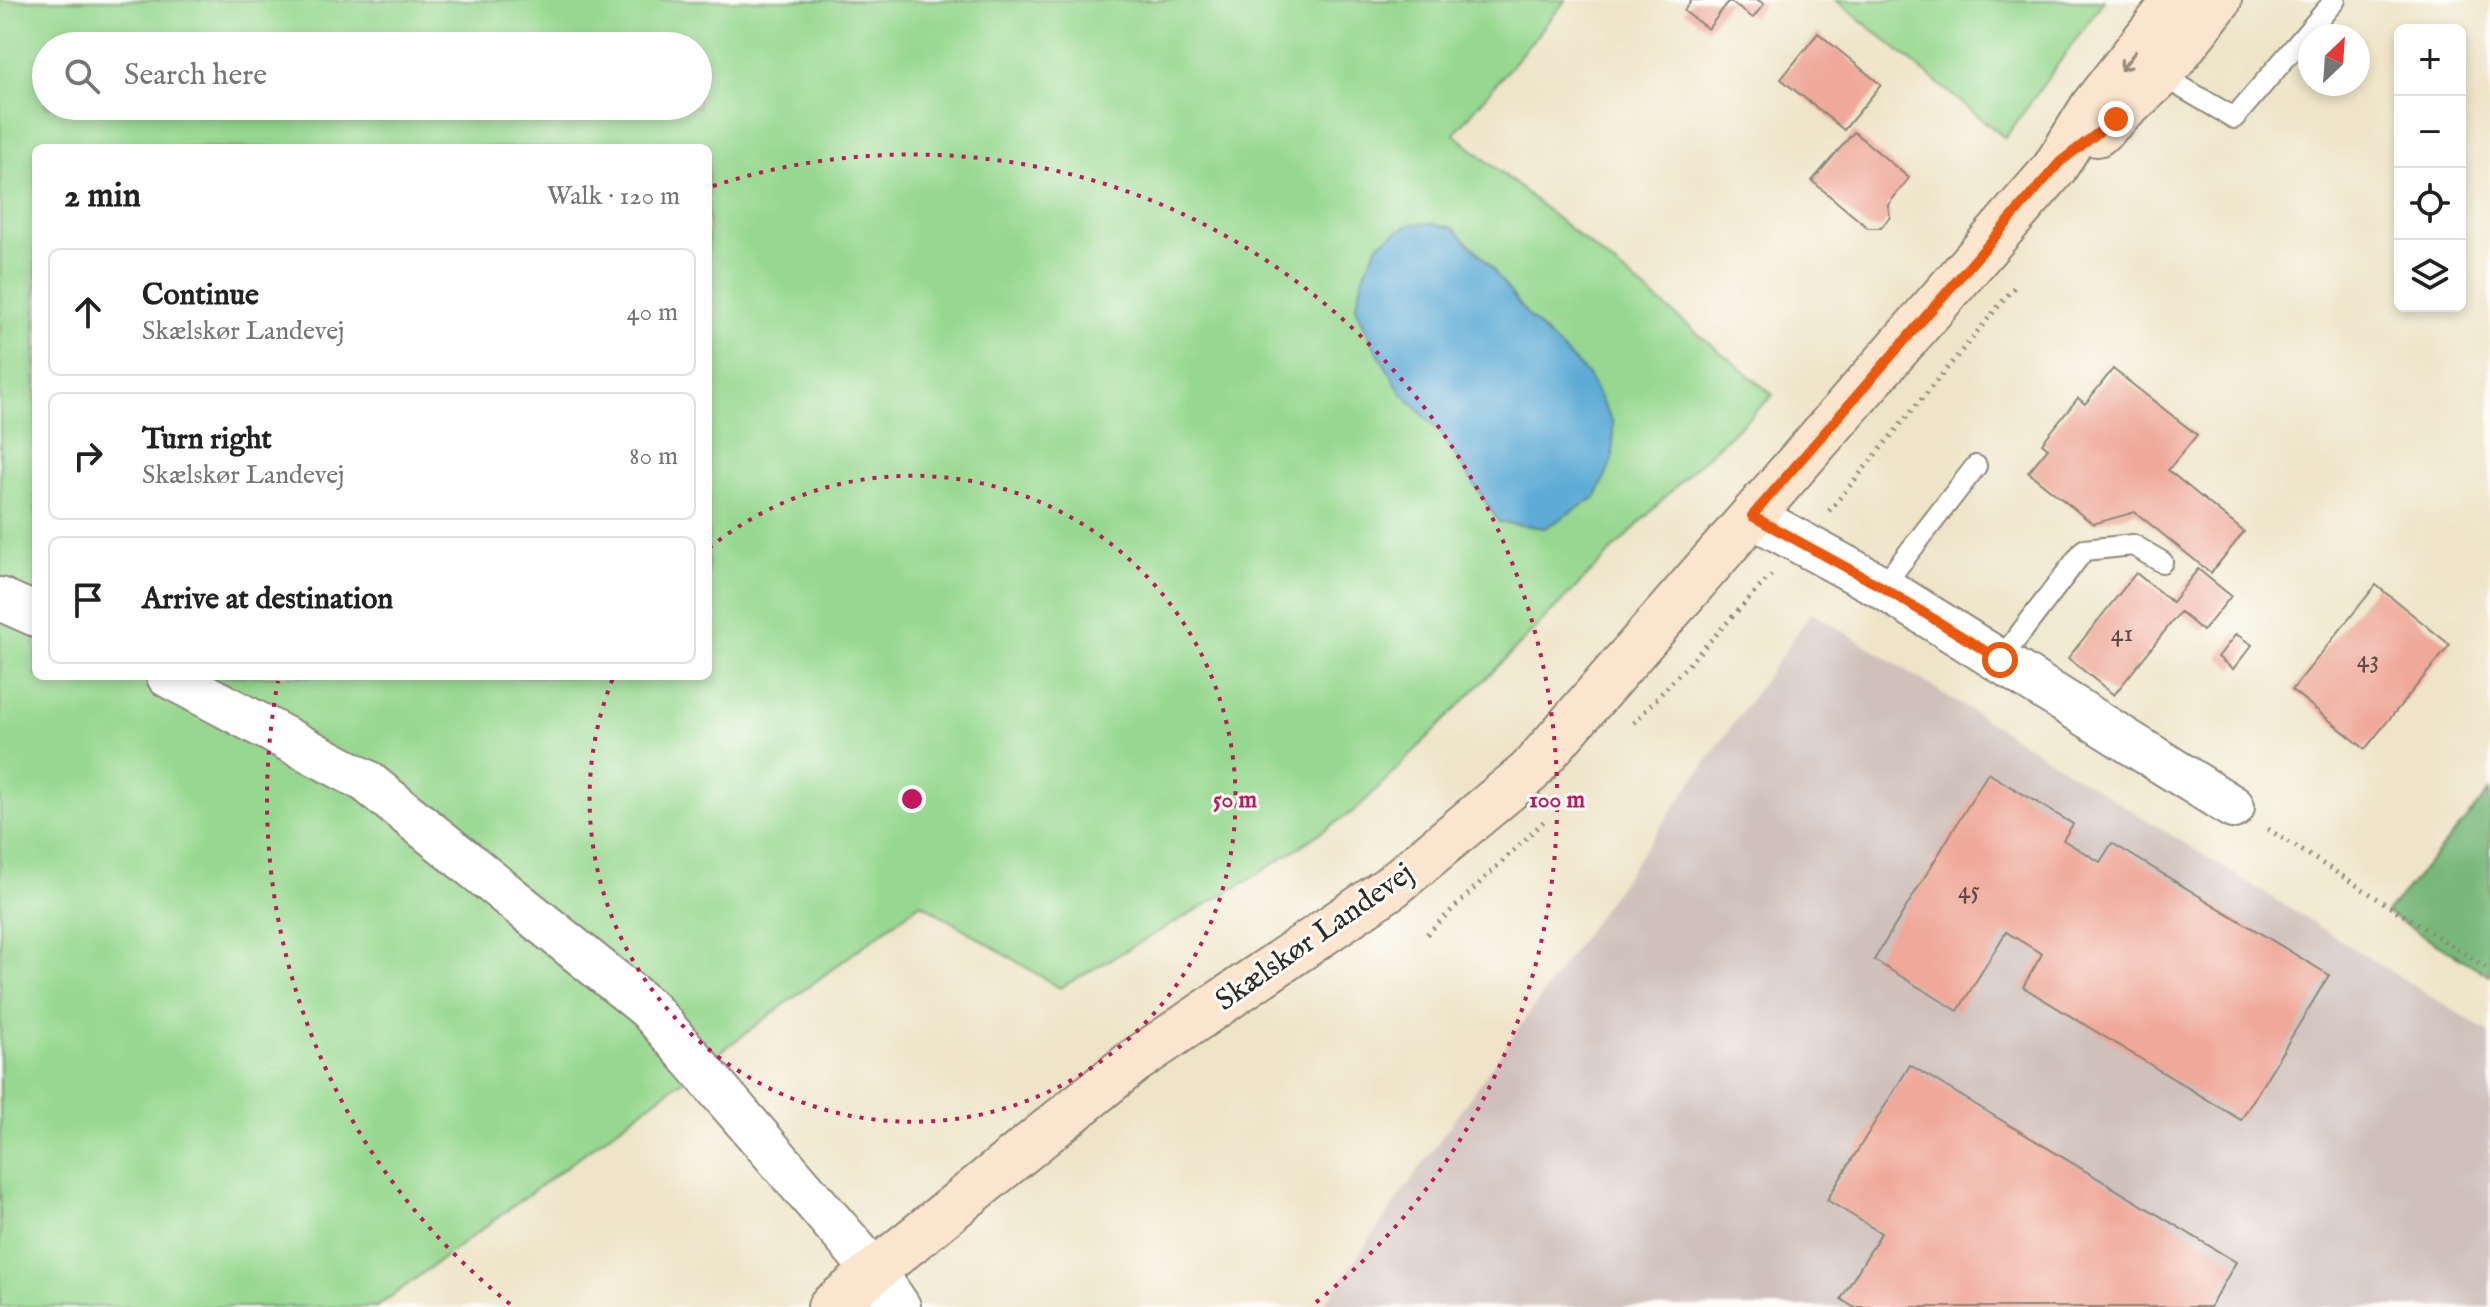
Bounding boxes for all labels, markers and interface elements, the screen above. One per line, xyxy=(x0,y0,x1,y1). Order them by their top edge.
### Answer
north arrow xyxy=(2298,24,2370,96)
map controls xyxy=(2394,24,2466,312)
button: + xyxy=(2394,24,2466,96)
search box xyxy=(32,32,712,120)
one-way arrow xyxy=(2119,50,2136,71)
icon: search xyxy=(60,54,104,98)
text: Search here xyxy=(124,57,267,95)
button: − xyxy=(2394,96,2466,168)
route end xyxy=(2098,101,2134,137)
button: locate xyxy=(2394,168,2466,240)
text: 2 min xyxy=(64,175,141,218)
text: Walk · 120 m xyxy=(547,180,680,213)
button: layers xyxy=(2394,240,2466,312)
text: Continue xyxy=(142,277,259,315)
icon: ahead xyxy=(66,290,110,334)
text: 40 m xyxy=(627,296,678,329)
text: Skælskør Landevej xyxy=(142,315,344,348)
text: Turn right xyxy=(142,421,272,459)
icon: right xyxy=(66,434,110,478)
text: 80 m xyxy=(629,440,678,473)
text: Skælskør Landevej xyxy=(142,459,344,492)
icon: arrive xyxy=(66,578,110,622)
text: Arrive at destination xyxy=(142,581,393,619)
house number: 41 xyxy=(2111,617,2133,650)
route start xyxy=(1982,642,2018,678)
house number: 43 xyxy=(2357,643,2379,676)
centre of rings xyxy=(898,785,926,813)
text: 50 m xyxy=(1213,785,1258,816)
text: 100 m xyxy=(1529,785,1586,816)
street label: Skælskør Landevej xyxy=(1209,855,1422,1020)
house number: 45 xyxy=(1958,874,1980,907)

